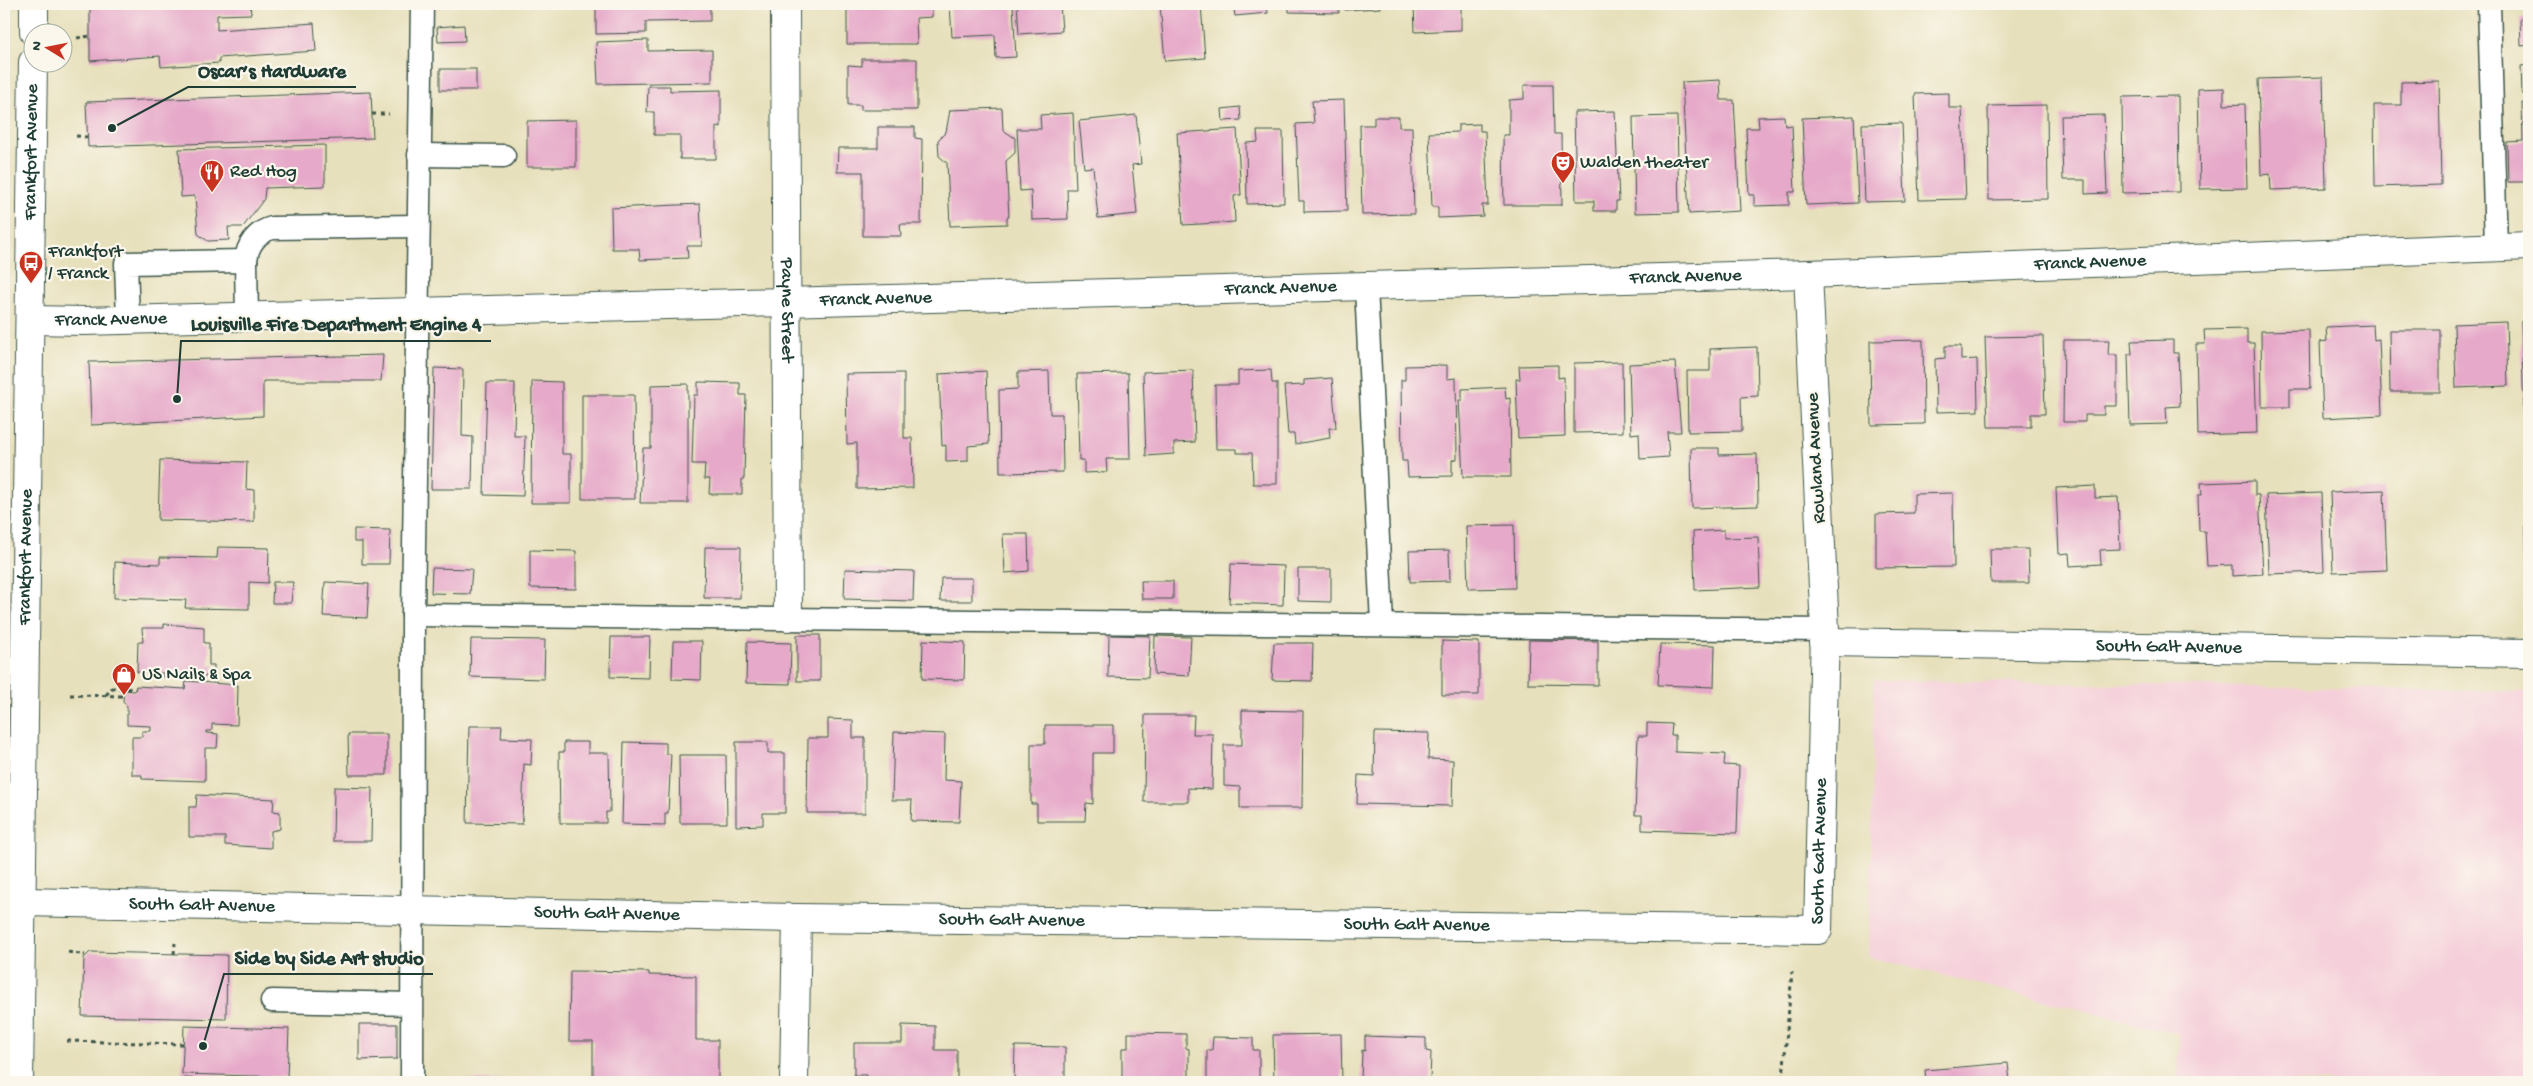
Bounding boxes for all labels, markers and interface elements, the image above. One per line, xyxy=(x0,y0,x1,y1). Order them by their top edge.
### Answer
north arrow xyxy=(22,22,72,72)
text: N xyxy=(28,40,47,52)
callout: Oscar’s Hardware xyxy=(188,52,356,87)
text: Oscar’s Hardware xyxy=(198,62,347,85)
street label: Frankfort Avenue xyxy=(19,84,44,221)
theatre icon: Walden theater xyxy=(1550,150,1576,184)
place label: Walden theater xyxy=(1580,152,1710,175)
restaurant icon: Red Hog xyxy=(199,159,225,193)
place label: Red Hog xyxy=(230,161,297,184)
place label: Frankfort / Franck xyxy=(47,241,125,286)
street label: Franck Avenue xyxy=(2032,249,2147,277)
bus stop icon: Frankfort / Franck xyxy=(18,250,44,284)
street label: Payne Street xyxy=(775,257,798,365)
street label: Franck Avenue xyxy=(1628,264,1742,290)
street label: Franck Avenue xyxy=(1223,275,1337,301)
street label: Franck Avenue xyxy=(818,286,933,312)
callout: Louisville Fire Department Engine 4 xyxy=(181,306,491,341)
street label: Franck Avenue xyxy=(53,307,168,333)
text: Louisville Fire Department Engine 4 xyxy=(191,315,482,338)
street label: Rowland Avenue xyxy=(1802,392,1832,524)
street label: Frankfort Avenue xyxy=(14,488,39,626)
street label: South Galt Avenue xyxy=(2096,635,2242,660)
shop icon: US Nails & Spa xyxy=(111,662,137,696)
place label: US Nails & Spa xyxy=(142,664,252,687)
street label: South Galt Avenue xyxy=(1807,778,1833,925)
street label: South Galt Avenue xyxy=(129,893,276,919)
street label: South Galt Avenue xyxy=(533,901,680,927)
street label: South Galt Avenue xyxy=(939,908,1085,933)
street label: South Galt Avenue xyxy=(1344,913,1490,938)
callout: Side by Side Art studio xyxy=(224,939,433,974)
text: Side by Side Art studio xyxy=(234,949,424,972)

